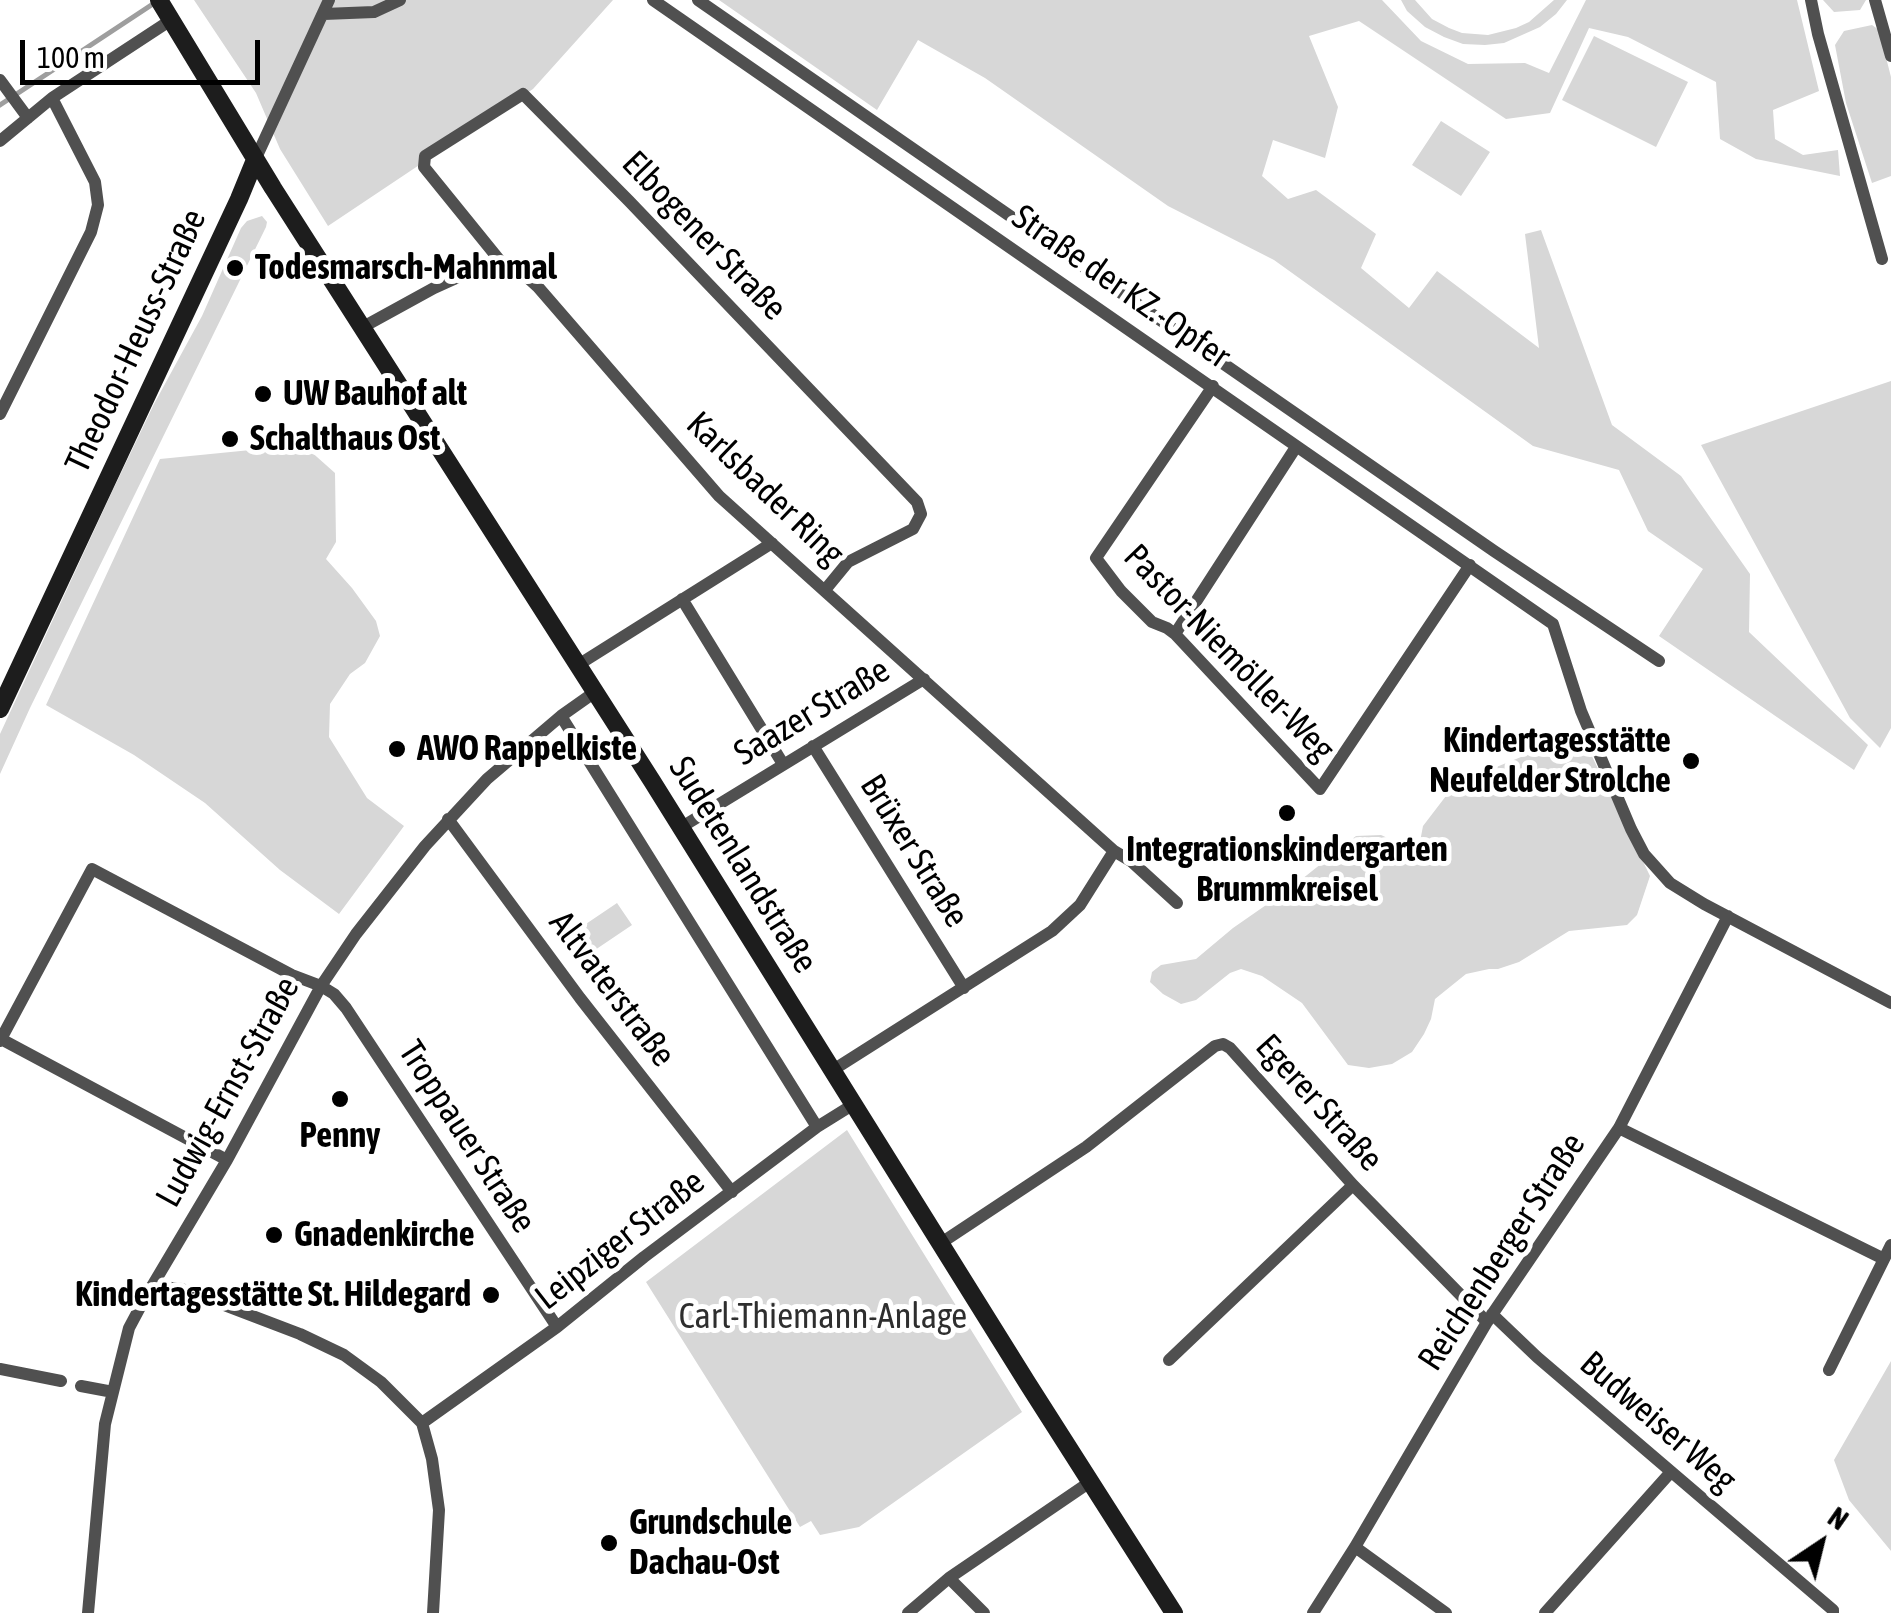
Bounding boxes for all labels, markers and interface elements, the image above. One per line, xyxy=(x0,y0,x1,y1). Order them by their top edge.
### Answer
scale bar xyxy=(25,20,265,82)
text: 100 m xyxy=(37,40,105,74)
street label: Elbogener Straße xyxy=(613,143,795,329)
street label: Straße der KZ.-Opfer xyxy=(1004,196,1238,378)
street label: Theodor-Heuss-Straße xyxy=(57,203,215,479)
place label: Todesmarsch-Mahnmal xyxy=(255,247,557,289)
marker: Todesmarsch-Mahnmal xyxy=(224,257,246,279)
place label: UW Bauhof alt xyxy=(283,373,467,415)
marker: UW Bauhof alt xyxy=(252,383,274,405)
street label: Karlsbader Ring xyxy=(677,403,853,575)
place label: Schalthaus Ost xyxy=(250,418,440,460)
marker: Schalthaus Ost xyxy=(219,428,241,450)
street label: Pastor-Niemöller-Weg xyxy=(1115,536,1343,770)
street label: Saazer Straße xyxy=(727,649,897,775)
place label: Kindertagesstätte Neufelder Strolche xyxy=(1429,720,1671,802)
place label: AWO Rappelkiste xyxy=(417,728,637,770)
marker: AWO Rappelkiste xyxy=(386,738,408,760)
street label: Sudetenlandstraße xyxy=(660,749,826,981)
marker: Kindertagesstätte Neufelder Strolche xyxy=(1680,750,1702,772)
street label: Brüxer Straße xyxy=(851,767,977,935)
marker: Integrationskindergarten Brummkreisel xyxy=(1276,802,1298,824)
place label: Integrationskindergarten Brummkreisel xyxy=(1126,829,1448,911)
street label: Altvaterstraße xyxy=(540,903,684,1075)
street label: Ludwig-Ernst-Straße xyxy=(148,970,308,1214)
street label: Egerer Straße xyxy=(1247,1026,1391,1180)
street label: Troppauer Straße xyxy=(389,1033,545,1241)
marker: Penny xyxy=(329,1088,351,1110)
place label: Penny xyxy=(299,1115,381,1157)
street label: Reichenberger Straße xyxy=(1410,1126,1594,1378)
street label: Leipziger Straße xyxy=(527,1161,713,1319)
place label: Gnadenkirche xyxy=(294,1214,475,1256)
marker: Gnadenkirche xyxy=(263,1224,285,1246)
place label: Kindertagesstätte St. Hildegard xyxy=(75,1274,471,1316)
marker: Kindertagesstätte St. Hildegard xyxy=(480,1284,502,1306)
park label: Carl-Thiemann-Anlage xyxy=(679,1296,967,1338)
street label: Budweiser Weg xyxy=(1571,1343,1745,1501)
north arrow xyxy=(1771,1493,1871,1593)
text: N xyxy=(1822,1501,1854,1536)
place label: Grundschule Dachau-Ost xyxy=(629,1502,792,1584)
marker: Grundschule Dachau-Ost xyxy=(598,1532,620,1554)

